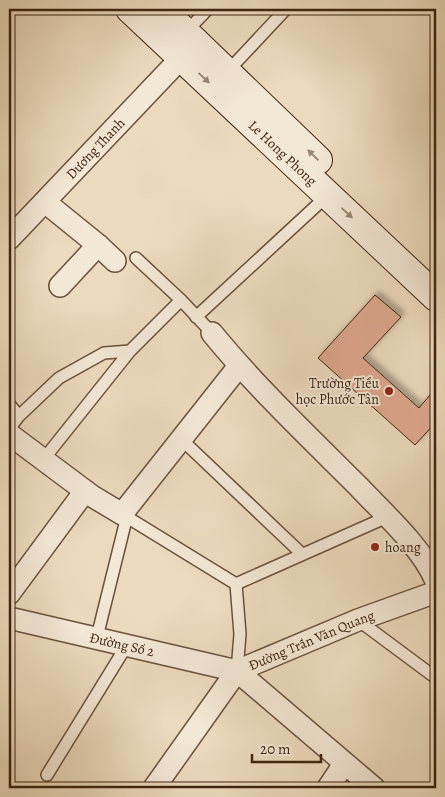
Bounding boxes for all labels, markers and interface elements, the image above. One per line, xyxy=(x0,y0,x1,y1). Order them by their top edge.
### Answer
one-way arrow xyxy=(197,72,209,84)
street label: Dương Thanh xyxy=(62,114,130,184)
street label: Le Hong Phong xyxy=(244,116,321,190)
one-way arrow xyxy=(307,149,319,161)
one-way arrow xyxy=(341,207,353,219)
place label: Trường Tiểu học Phước Tân xyxy=(296,374,379,409)
marker: Trường Tiểu học Phước Tân xyxy=(383,385,395,397)
place label: hoang xyxy=(385,538,421,557)
marker: hoang xyxy=(369,541,381,553)
street label: Đường Trần Văn Quang xyxy=(246,606,377,675)
street label: Đường Số 2 xyxy=(88,628,157,662)
scale bar xyxy=(252,732,321,764)
text: 20 m xyxy=(260,739,291,759)

